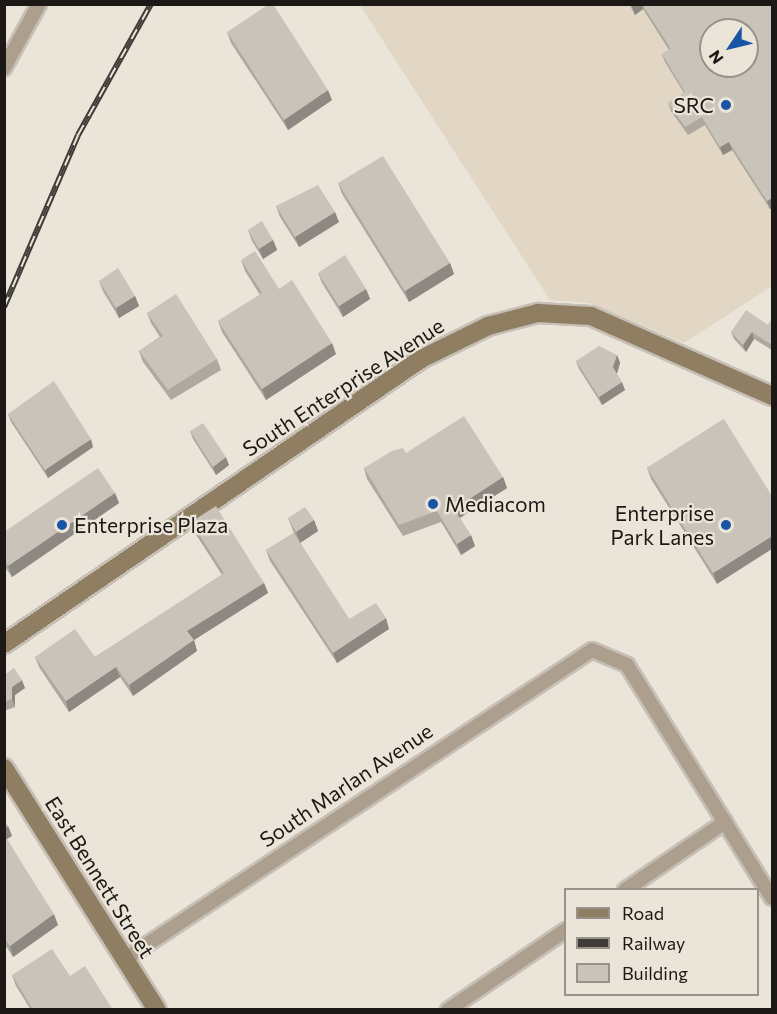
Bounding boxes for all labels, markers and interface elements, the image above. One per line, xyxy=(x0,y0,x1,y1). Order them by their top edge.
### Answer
north arrow xyxy=(699,18,759,78)
text: N xyxy=(704,47,727,68)
place label: SRC xyxy=(674,92,714,118)
marker: SRC xyxy=(719,98,733,112)
street label: South Enterprise Avenue xyxy=(238,313,448,461)
place label: Mediacom xyxy=(445,491,546,517)
marker: Mediacom xyxy=(426,497,440,511)
place label: Enterprise Park Lanes xyxy=(610,500,714,550)
place label: Enterprise Plaza xyxy=(74,512,228,538)
marker: Enterprise Plaza xyxy=(55,518,69,532)
marker: Enterprise Park Lanes xyxy=(719,518,733,532)
street label: South Marlan Avenue xyxy=(255,718,437,852)
street label: East Bennett Street xyxy=(40,792,160,962)
legend xyxy=(564,888,759,996)
text: Road xyxy=(622,902,664,924)
text: Railway xyxy=(622,932,685,954)
text: Building xyxy=(622,962,688,984)

